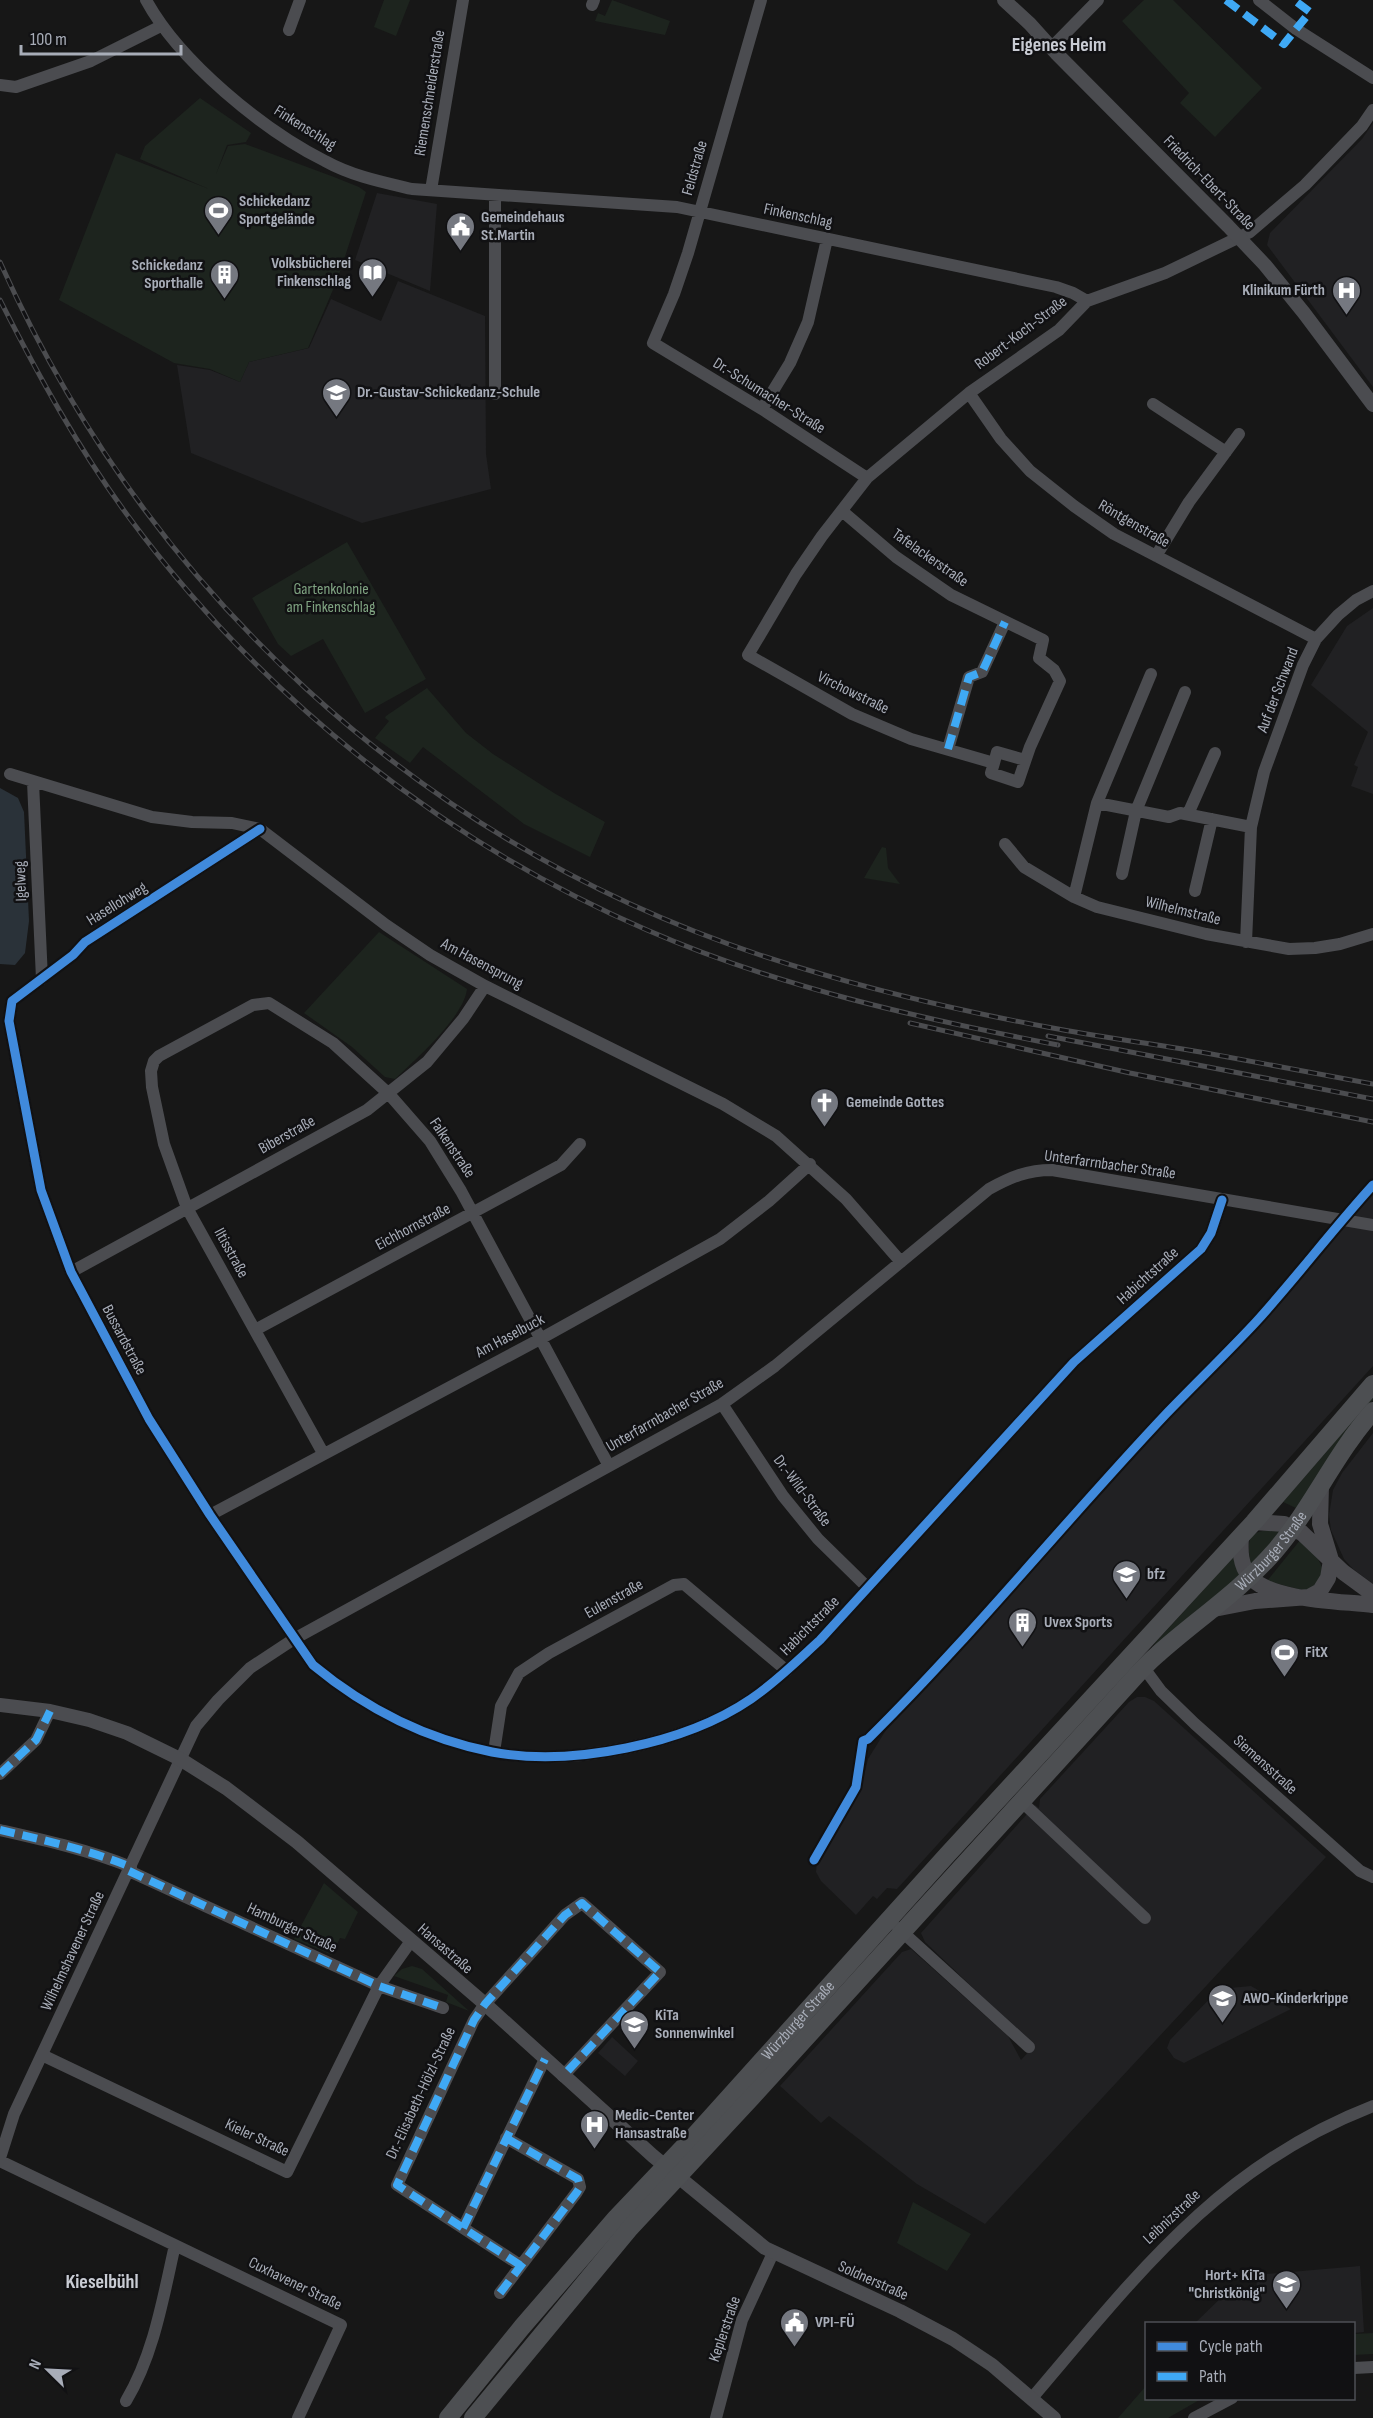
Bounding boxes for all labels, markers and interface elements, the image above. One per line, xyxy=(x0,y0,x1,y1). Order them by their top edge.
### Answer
scale bar xyxy=(21,18,182,56)
text: 100 m xyxy=(30,29,67,50)
street label: Riemenschneiderstraße xyxy=(411,29,449,157)
district label: Eigenes Heim xyxy=(1012,33,1106,57)
street label: Finkenschlag xyxy=(270,101,340,155)
street label: Friedrich-Ebert-Straße xyxy=(1159,132,1259,234)
street label: Feldstraße xyxy=(678,138,712,198)
place label: Schickedanz Sportgelände xyxy=(239,192,315,229)
sports icon: Schickedanz Sportgelände xyxy=(202,194,234,236)
street label: Finkenschlag xyxy=(762,199,834,233)
place label: Gemeindehaus St.Martin xyxy=(481,208,565,245)
public building icon: Gemeindehaus St.Martin xyxy=(444,210,476,252)
place label: Volksbücherei Finkenschlag xyxy=(271,254,351,291)
place label: Schickedanz Sporthalle xyxy=(132,256,203,293)
library icon: Volksbücherei Finkenschlag xyxy=(356,256,388,298)
building icon: Schickedanz Sporthalle xyxy=(208,258,240,300)
hospital icon: Klinikum Fürth xyxy=(1330,274,1362,316)
place label: Klinikum Fürth xyxy=(1242,281,1325,300)
street label: Robert-Koch-Straße xyxy=(971,292,1071,374)
street label: Dr.-Schumacher-Straße xyxy=(709,354,829,438)
school or university icon: Dr.-Gustav-Schickedanz-Schule xyxy=(320,376,352,418)
place label: Dr.-Gustav-Schickedanz-Schule xyxy=(357,383,540,402)
street label: Röntgenstraße xyxy=(1095,496,1173,552)
street label: Tafelackerstraße xyxy=(888,525,972,591)
park label: Gartenkolonie am Finkenschlag xyxy=(287,580,375,617)
street label: Auf der Schwand xyxy=(1253,645,1303,736)
street label: Virchowstraße xyxy=(814,667,892,719)
street label: Igelweg xyxy=(11,860,31,902)
street label: Hasellohweg xyxy=(83,878,151,930)
street label: Wilhelmstraße xyxy=(1143,892,1223,930)
street label: Am Hasensprung xyxy=(437,934,526,994)
church icon: Gemeinde Gottes xyxy=(809,1086,841,1128)
place label: Gemeinde Gottes xyxy=(846,1093,944,1112)
street label: Biberstraße xyxy=(255,1112,319,1158)
street label: Falkenstraße xyxy=(425,1114,479,1182)
street label: Unterfarrnbacher Straße xyxy=(1043,1146,1177,1184)
street label: Eichhornstraße xyxy=(372,1199,454,1255)
street label: Iltisstraße xyxy=(210,1225,252,1281)
street label: Habichtstraße xyxy=(1113,1243,1183,1309)
street label: Bussardstraße xyxy=(98,1302,150,1378)
street label: Am Haselbuck xyxy=(471,1310,548,1363)
street label: Unterfarrnbacher Straße xyxy=(603,1374,727,1456)
street label: Dr.-Wild-Straße xyxy=(769,1452,835,1530)
street label: Würzburger Straße xyxy=(1231,1507,1311,1595)
school or university icon: bfz xyxy=(1110,1558,1142,1600)
place label: bfz xyxy=(1147,1565,1165,1584)
street label: Eulenstraße xyxy=(581,1575,647,1623)
street label: Habichtstraße xyxy=(776,1592,844,1660)
building icon: Uvex Sports xyxy=(1007,1606,1039,1648)
place label: Uvex Sports xyxy=(1044,1613,1113,1632)
sports icon: FitX xyxy=(1268,1636,1300,1678)
place label: FitX xyxy=(1305,1643,1328,1662)
street label: Siemensstraße xyxy=(1229,1731,1301,1799)
street label: Wilhelmshavener Straße xyxy=(37,1888,109,2014)
street label: Hamburger Straße xyxy=(244,1899,340,1957)
street label: Hansastraße xyxy=(413,1920,477,1978)
street label: Würzburger Straße xyxy=(758,1977,839,2064)
school or university icon: AWO-Kinderkrippe xyxy=(1206,1982,1238,2024)
place label: AWO-Kinderkrippe xyxy=(1242,1989,1348,2008)
place label: KiTa Sonnenwinkel xyxy=(655,2006,734,2043)
school or university icon: KiTa Sonnenwinkel xyxy=(618,2008,650,2050)
street label: Dr.-Elisabeth-Hölzl-Straße xyxy=(382,2024,460,2162)
place label: Medic-Center Hansastraße xyxy=(615,2106,694,2143)
hospital icon: Medic-Center Hansastraße xyxy=(578,2108,610,2150)
street label: Kieler Straße xyxy=(222,2115,292,2161)
street label: Leibnizstraße xyxy=(1139,2186,1205,2248)
street label: Cuxhavener Straße xyxy=(245,2253,345,2315)
street label: Soldnerstraße xyxy=(835,2257,911,2305)
place label: Hort+ KiTa "Christkönig" xyxy=(1189,2266,1265,2303)
school or university icon: Hort+ KiTa "Christkönig" xyxy=(1270,2268,1302,2310)
district label: Kieselbühl xyxy=(65,2270,139,2294)
street label: Keplerstraße xyxy=(705,2294,745,2364)
public building icon: VPI-FÜ xyxy=(778,2306,810,2348)
place label: VPI-FÜ xyxy=(815,2313,855,2332)
legend xyxy=(1145,2322,1355,2400)
text: Cycle path xyxy=(1199,2336,1263,2357)
north arrow xyxy=(18,2340,78,2400)
text: N xyxy=(25,2357,46,2372)
text: Path xyxy=(1199,2366,1227,2387)

